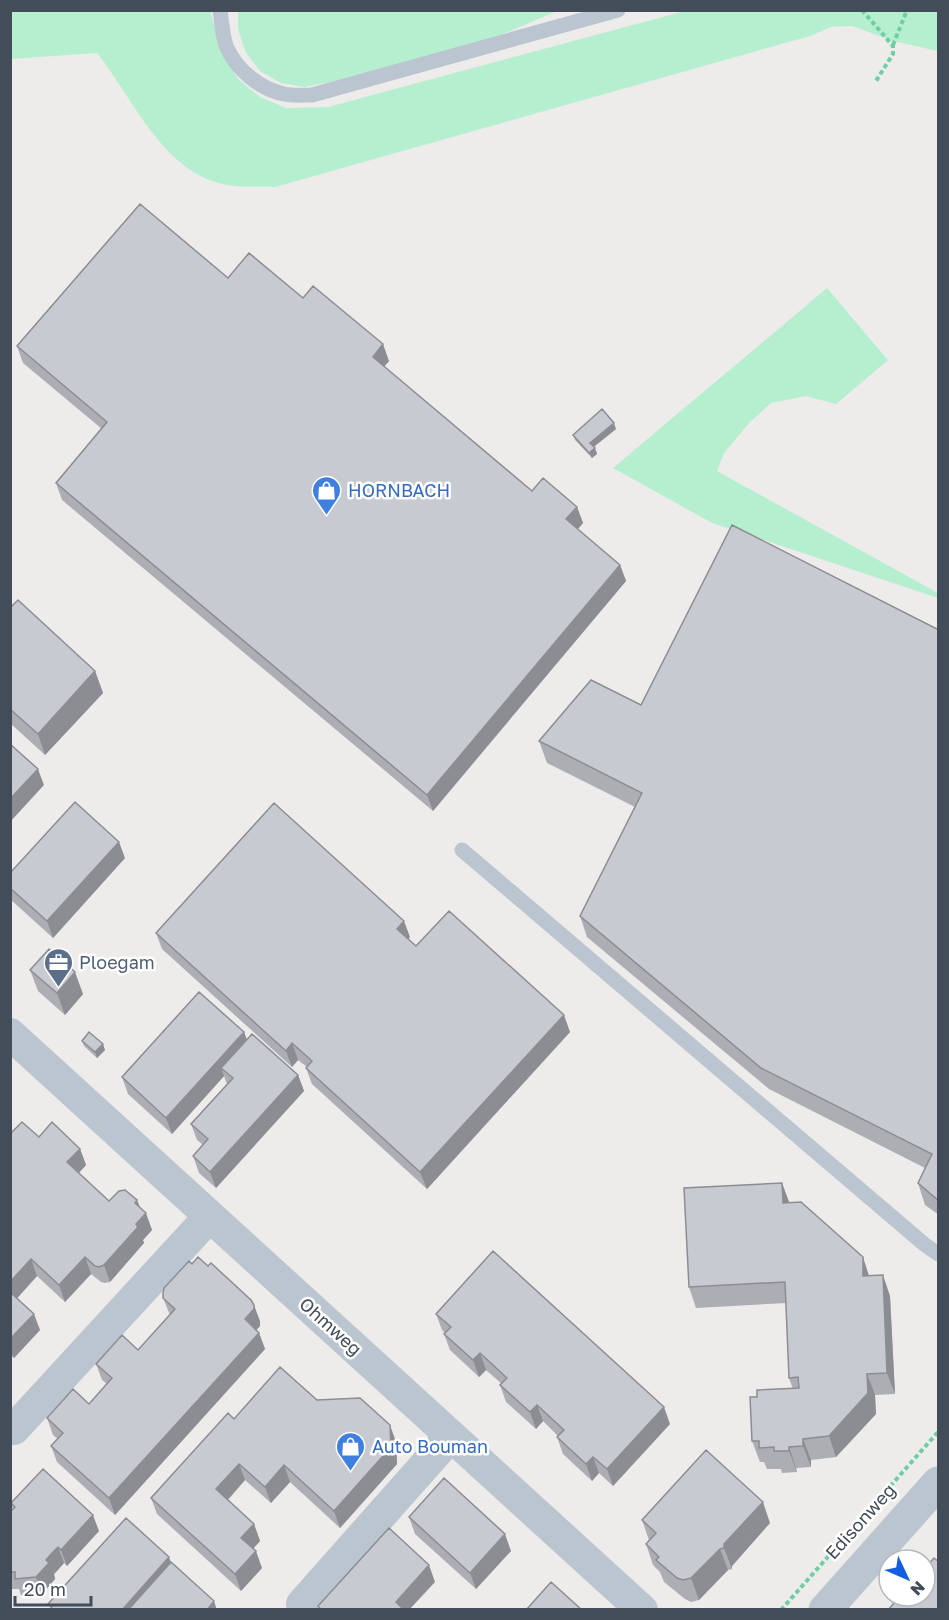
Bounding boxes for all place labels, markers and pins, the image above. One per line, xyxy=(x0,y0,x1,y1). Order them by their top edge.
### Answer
shop icon: HORNBACH xyxy=(311,474,343,516)
place label: HORNBACH xyxy=(348,479,450,501)
office icon: Ploegam xyxy=(42,946,74,988)
place label: Ploegam xyxy=(79,951,155,973)
shop icon: Auto Bouman xyxy=(335,1430,367,1472)
place label: Auto Bouman xyxy=(372,1435,488,1457)

